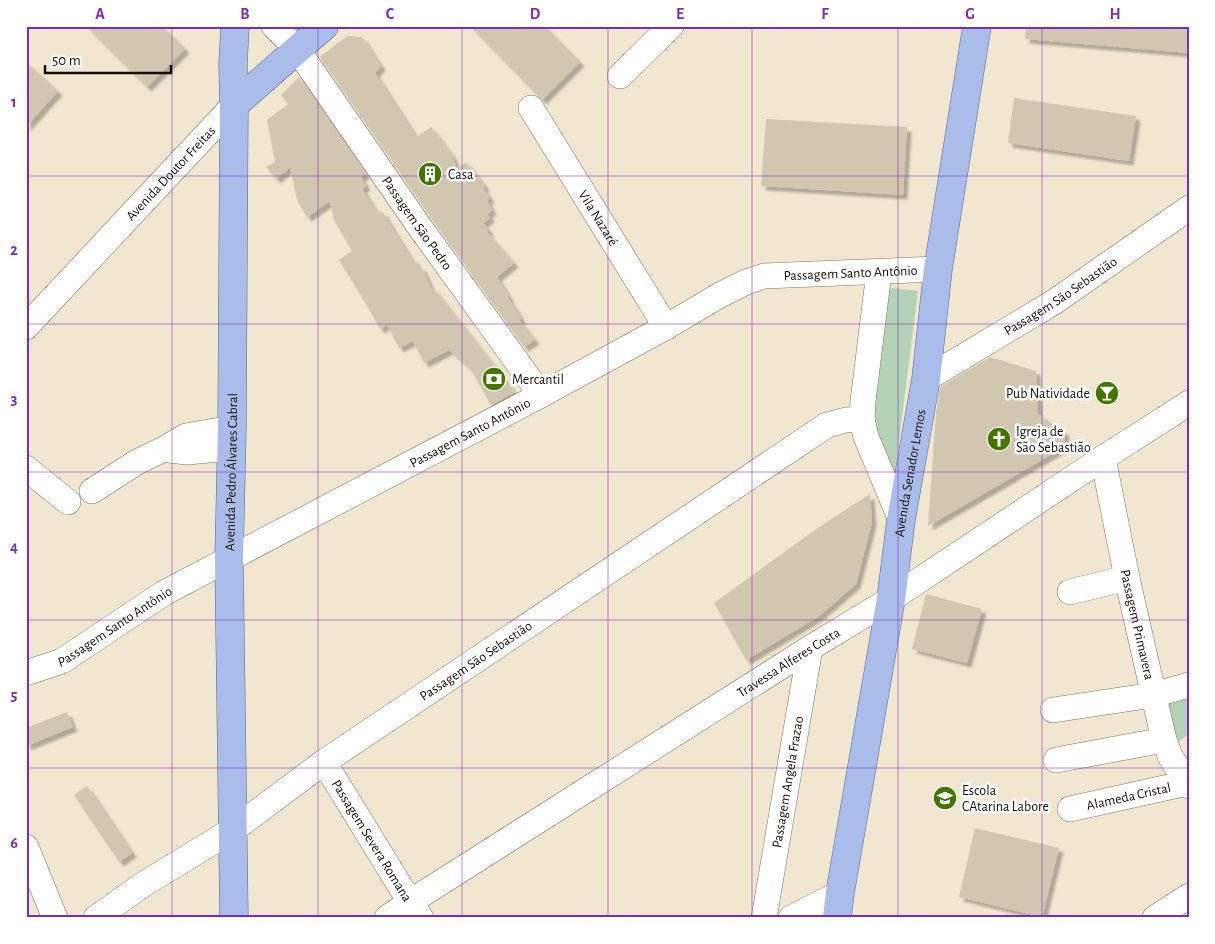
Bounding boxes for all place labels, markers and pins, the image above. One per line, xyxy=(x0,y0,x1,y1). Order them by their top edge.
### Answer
building icon: Casa xyxy=(417,161,443,187)
place label: Casa xyxy=(448,168,474,182)
bank icon: Mercantil xyxy=(481,366,507,392)
place label: Mercantil xyxy=(512,373,564,387)
bar icon: Pub Natividade xyxy=(1094,380,1120,406)
place label: Pub Natividade xyxy=(1006,387,1090,401)
place label: Igreja de São Sebastião xyxy=(1016,425,1091,455)
church icon: Igreja de São Sebastião xyxy=(986,426,1012,452)
place label: Escola CAtarina Labore xyxy=(962,784,1049,814)
school or university icon: Escola CAtarina Labore xyxy=(932,785,958,811)

